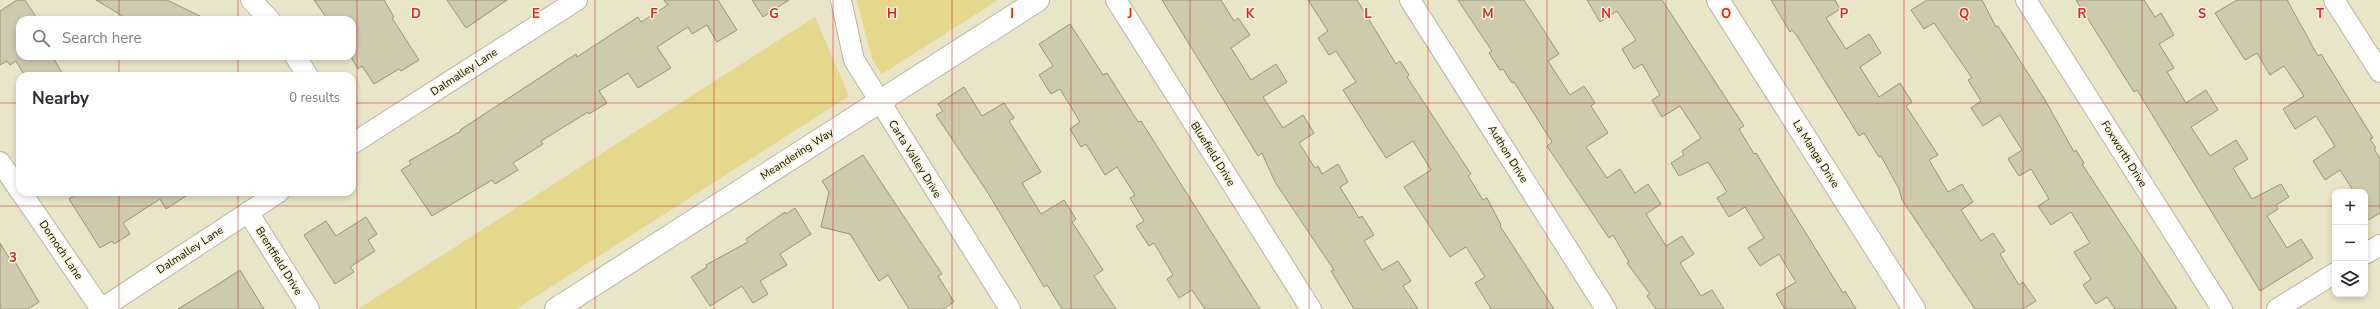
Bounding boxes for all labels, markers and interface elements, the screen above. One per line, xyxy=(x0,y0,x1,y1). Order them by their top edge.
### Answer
text: D xyxy=(411,5,421,23)
text: E xyxy=(532,5,540,23)
text: F xyxy=(650,5,658,23)
text: G xyxy=(769,5,779,23)
text: H xyxy=(887,5,897,23)
text: I xyxy=(1010,5,1014,23)
text: J xyxy=(1127,5,1132,23)
text: K xyxy=(1246,5,1255,23)
text: L xyxy=(1364,5,1372,23)
text: M xyxy=(1482,5,1494,23)
text: N xyxy=(1601,5,1611,23)
text: O xyxy=(1721,5,1731,23)
text: P xyxy=(1840,5,1849,23)
text: Q xyxy=(1959,5,1969,23)
text: R xyxy=(2078,5,2087,23)
text: S xyxy=(2198,5,2206,23)
text: T xyxy=(2316,5,2325,23)
search box xyxy=(16,16,356,60)
icon: search xyxy=(30,27,52,49)
text: Search here xyxy=(62,28,142,48)
street label: Dalmalley Lane xyxy=(428,45,501,99)
text: Nearby xyxy=(32,87,89,110)
text: 0 results xyxy=(289,89,340,107)
street label: Carta Valley Drive xyxy=(885,117,945,201)
street label: La Manga Drive xyxy=(1789,117,1843,191)
street label: Foxworth Drive xyxy=(2097,118,2151,190)
street label: Bluefield Drive xyxy=(1187,119,1239,189)
street label: Authon Drive xyxy=(1484,122,1532,186)
street label: Meandering Way xyxy=(757,125,837,183)
map controls xyxy=(2332,189,2368,297)
button: + xyxy=(2332,189,2368,225)
street label: Dornoch Lane xyxy=(36,217,86,283)
street label: Dalmalley Lane xyxy=(154,223,227,277)
street label: Brentfield Drive xyxy=(252,224,306,298)
button: − xyxy=(2332,225,2368,261)
text: 3 xyxy=(9,249,17,267)
button: layers xyxy=(2332,261,2368,297)

